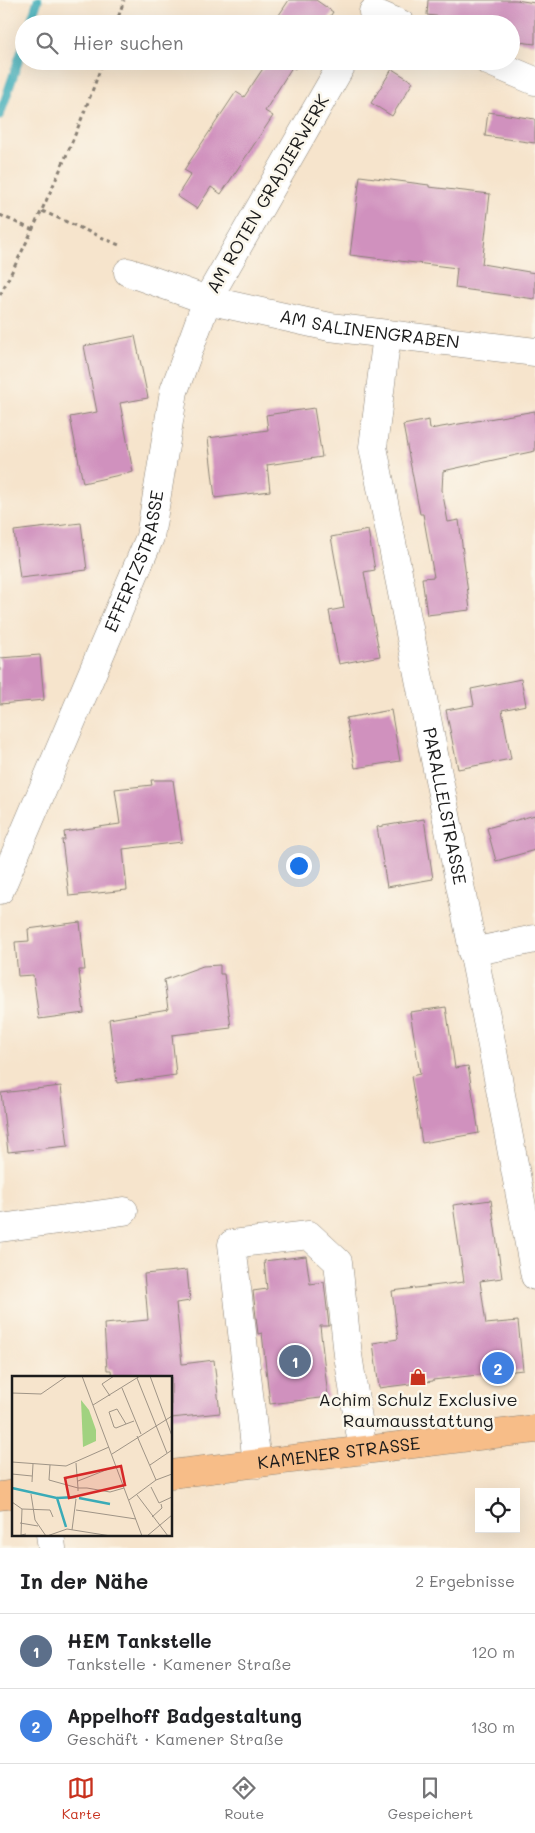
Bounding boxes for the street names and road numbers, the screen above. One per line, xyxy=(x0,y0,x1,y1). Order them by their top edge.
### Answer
street label: AM ROTEN GRADIERWERK xyxy=(200,90,334,297)
street label: AM SALINENGRABEN xyxy=(278,303,461,354)
street label: EFFERTZSTRASSE xyxy=(98,488,168,635)
street label: PARALLELSTRASSE xyxy=(418,725,473,887)
street label: KAMENER STRASSE xyxy=(256,1430,421,1474)

